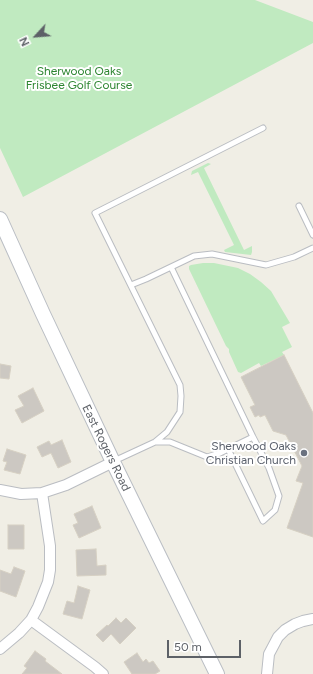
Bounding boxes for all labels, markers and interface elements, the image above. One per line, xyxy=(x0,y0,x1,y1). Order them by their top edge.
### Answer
north arrow xyxy=(16,16,56,56)
text: N xyxy=(17,35,32,48)
park label: Sherwood Oaks Frisbee Golf Course xyxy=(26,64,132,92)
street label: East Rogers Road xyxy=(79,402,133,494)
place label: Sherwood Oaks Christian Church xyxy=(206,439,296,467)
marker: Sherwood Oaks Christian Church xyxy=(299,448,309,458)
scale bar xyxy=(169,632,243,658)
text: 50 m xyxy=(174,640,202,654)

